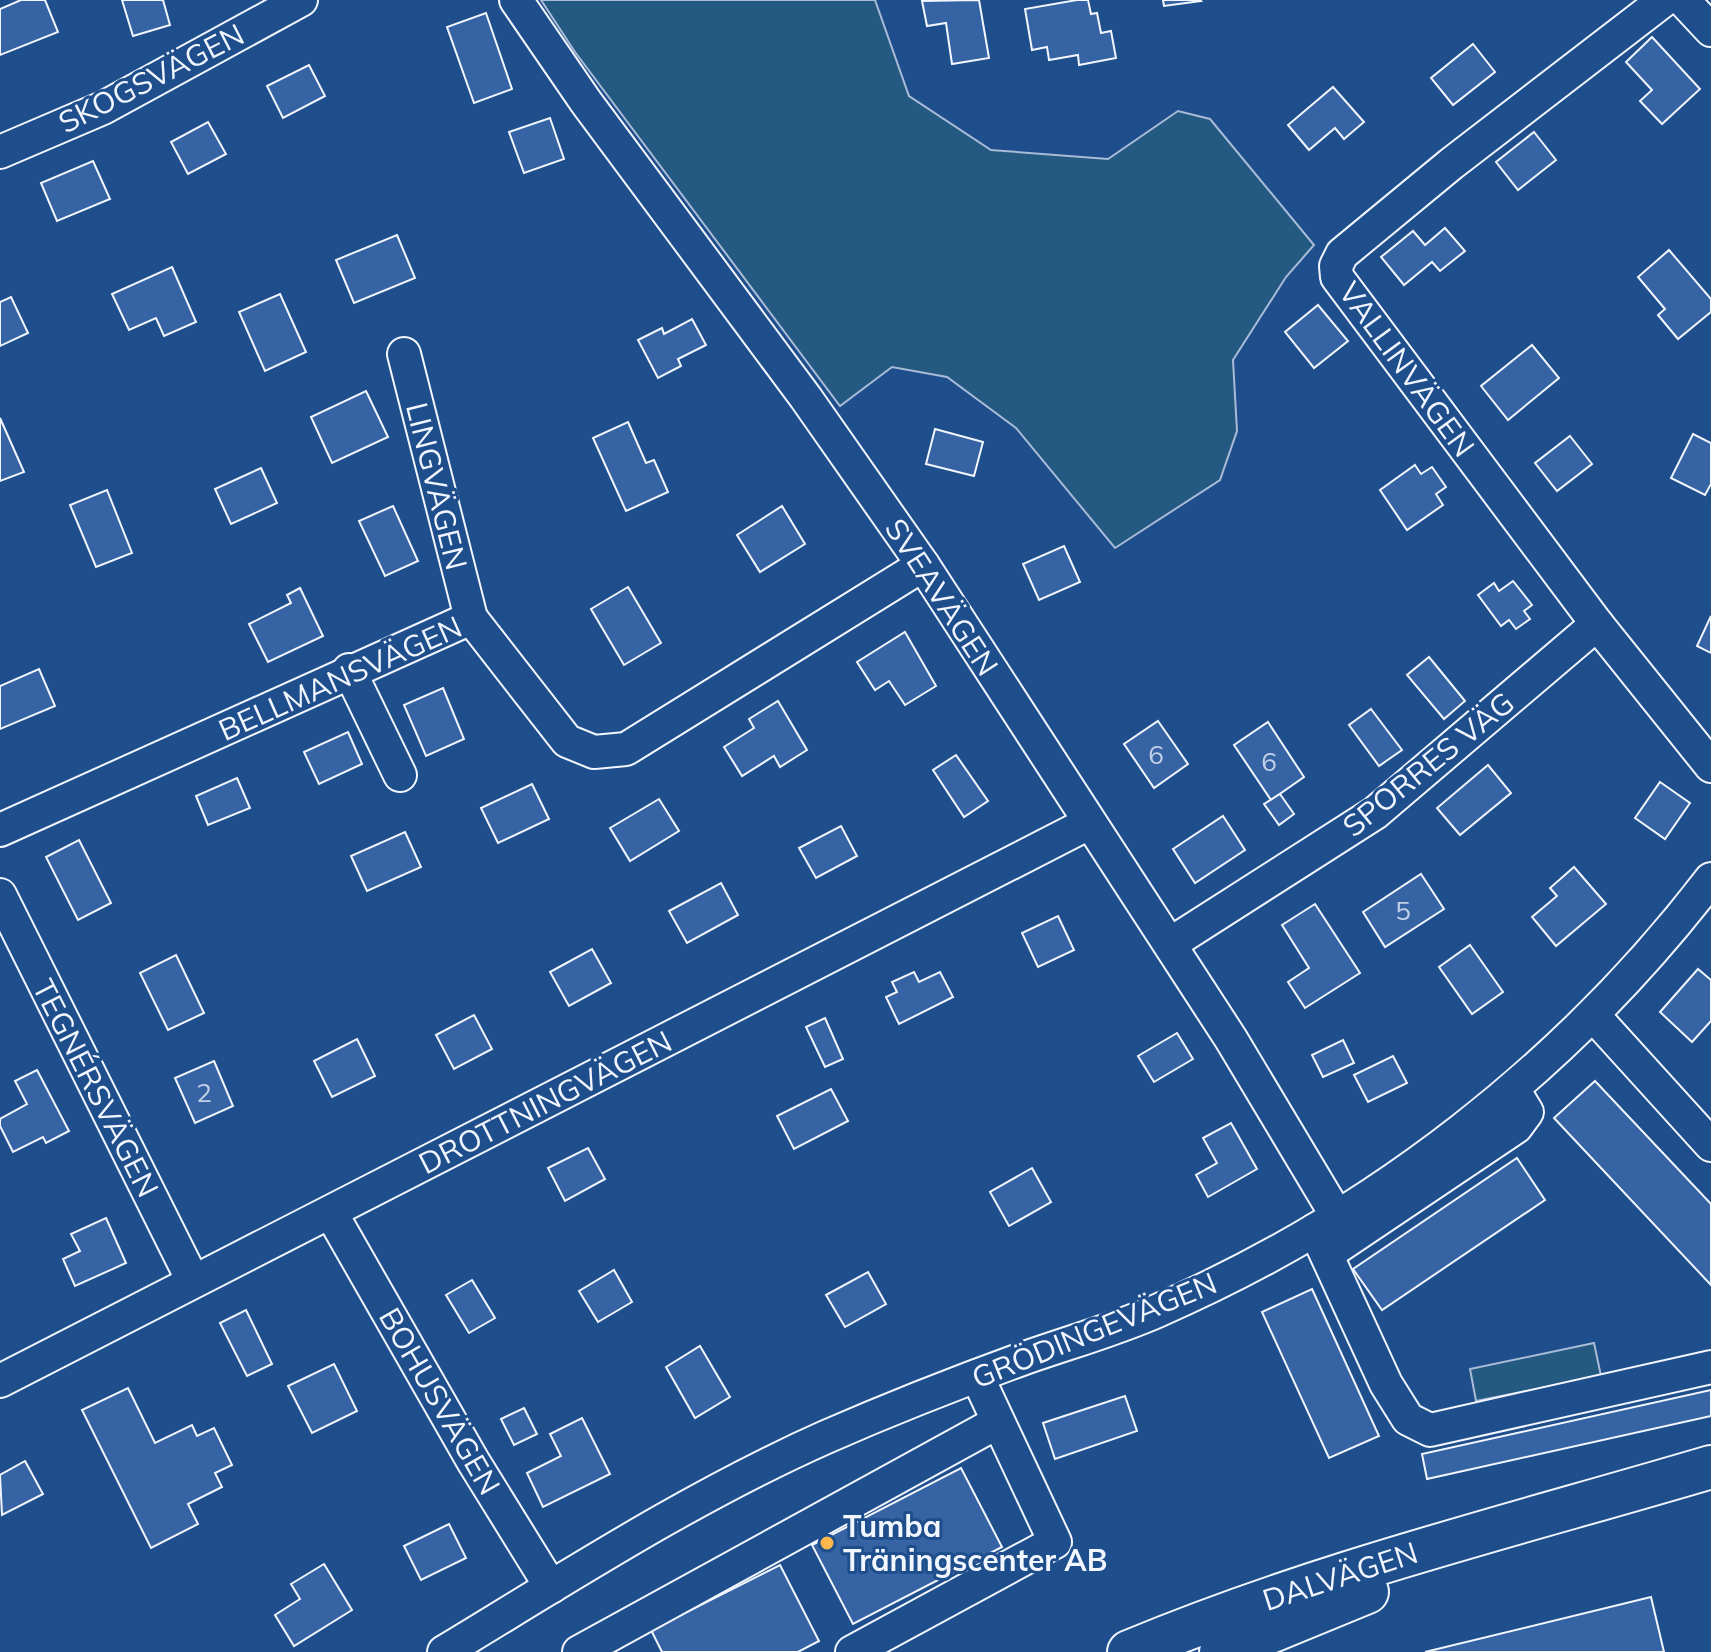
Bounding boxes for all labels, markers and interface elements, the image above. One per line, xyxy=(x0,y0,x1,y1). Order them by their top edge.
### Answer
street label: SKOGSVÄGEN xyxy=(52,15,250,141)
street label: VALLINVÄGEN xyxy=(1331,274,1483,464)
street label: LINGVÄGEN xyxy=(398,398,476,574)
street label: SVEAVÄGEN xyxy=(877,511,1007,683)
street label: BELLMANSVÄGEN xyxy=(212,607,468,749)
street label: SPORRES VÄG xyxy=(1335,683,1521,845)
house number: 6 xyxy=(1148,738,1164,771)
house number: 6 xyxy=(1261,745,1277,778)
house number: 5 xyxy=(1395,894,1411,927)
street label: TEGNÉRSVÄGEN xyxy=(25,973,167,1203)
street label: DROTTNINGVÄGEN xyxy=(412,1022,678,1182)
house number: 2 xyxy=(196,1076,212,1109)
street label: GRÖDINGEVÄGEN xyxy=(966,1264,1222,1396)
street label: BOHUSVÄGEN xyxy=(371,1301,509,1501)
place label: Tumba Träningscenter AB xyxy=(843,1507,1108,1579)
street label: DALVÄGEN xyxy=(1258,1533,1422,1619)
marker: Tumba Träningscenter AB xyxy=(818,1534,836,1552)

